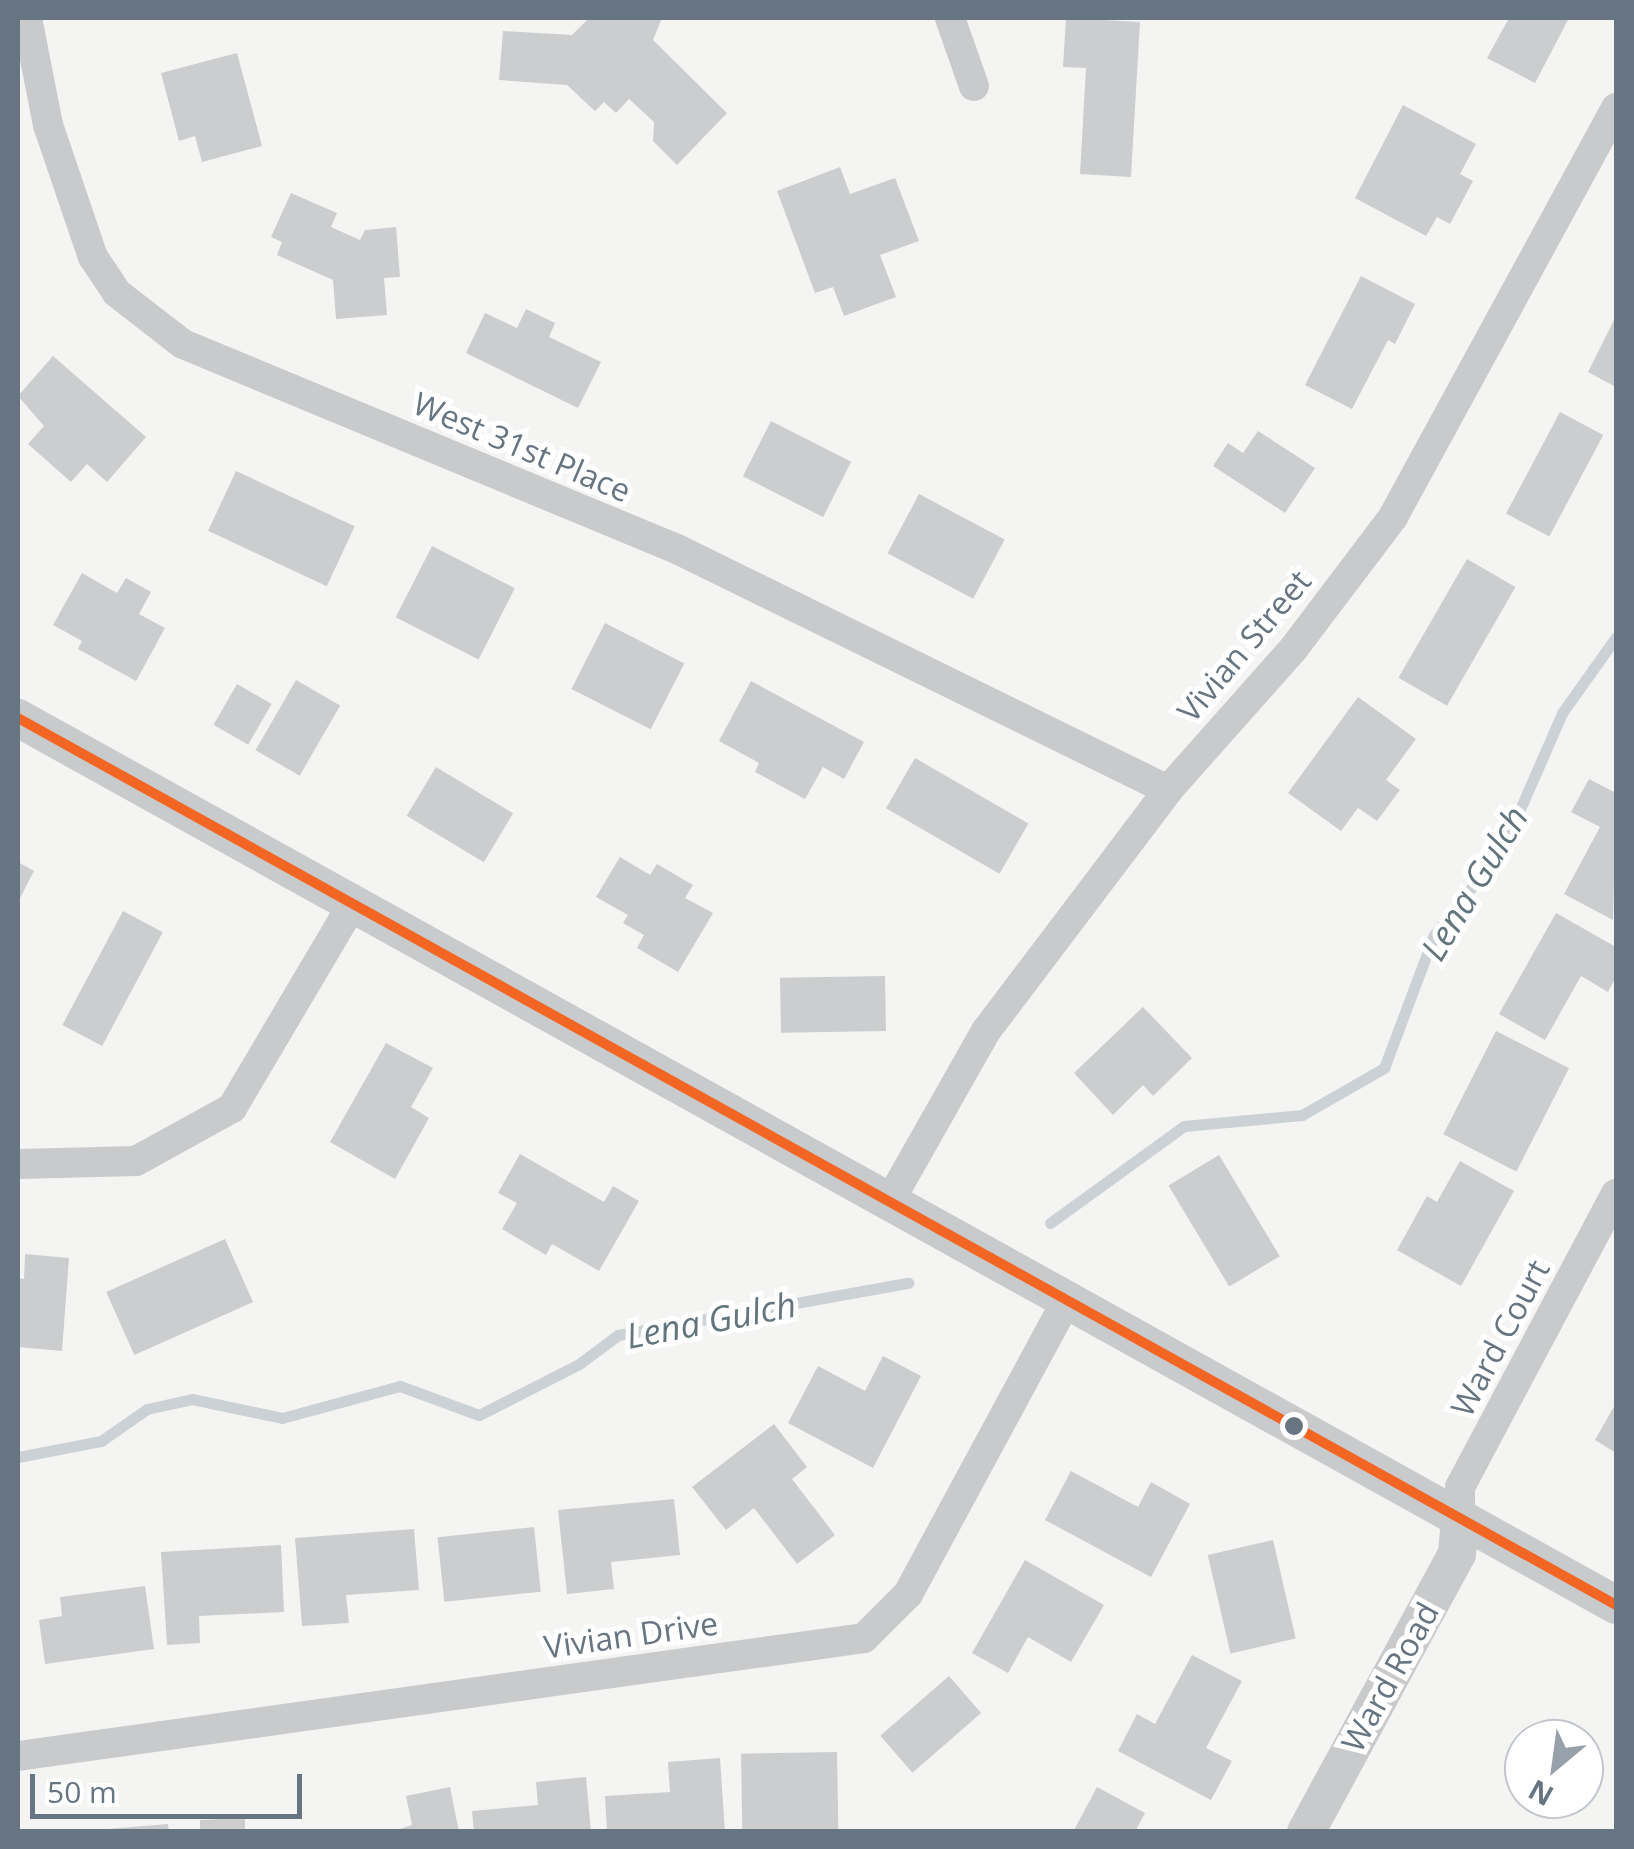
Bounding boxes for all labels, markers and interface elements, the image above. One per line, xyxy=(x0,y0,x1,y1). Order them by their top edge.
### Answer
street label: West 31st Place xyxy=(408,384,636,510)
street label: Vivian Street xyxy=(1169,562,1319,730)
water label: Lena Gulch xyxy=(1412,798,1536,968)
street label: Ward Court xyxy=(1443,1253,1557,1423)
water label: Lena Gulch xyxy=(623,1283,799,1357)
unlabelled marker xyxy=(1284,1416,1304,1436)
street label: Ward Road xyxy=(1333,1596,1447,1758)
street label: Vivian Drive xyxy=(542,1604,720,1666)
north arrow xyxy=(1504,1719,1604,1819)
scale bar xyxy=(35,1754,308,1816)
text: 50 m xyxy=(47,1771,117,1812)
text: N xyxy=(1521,1771,1560,1816)

